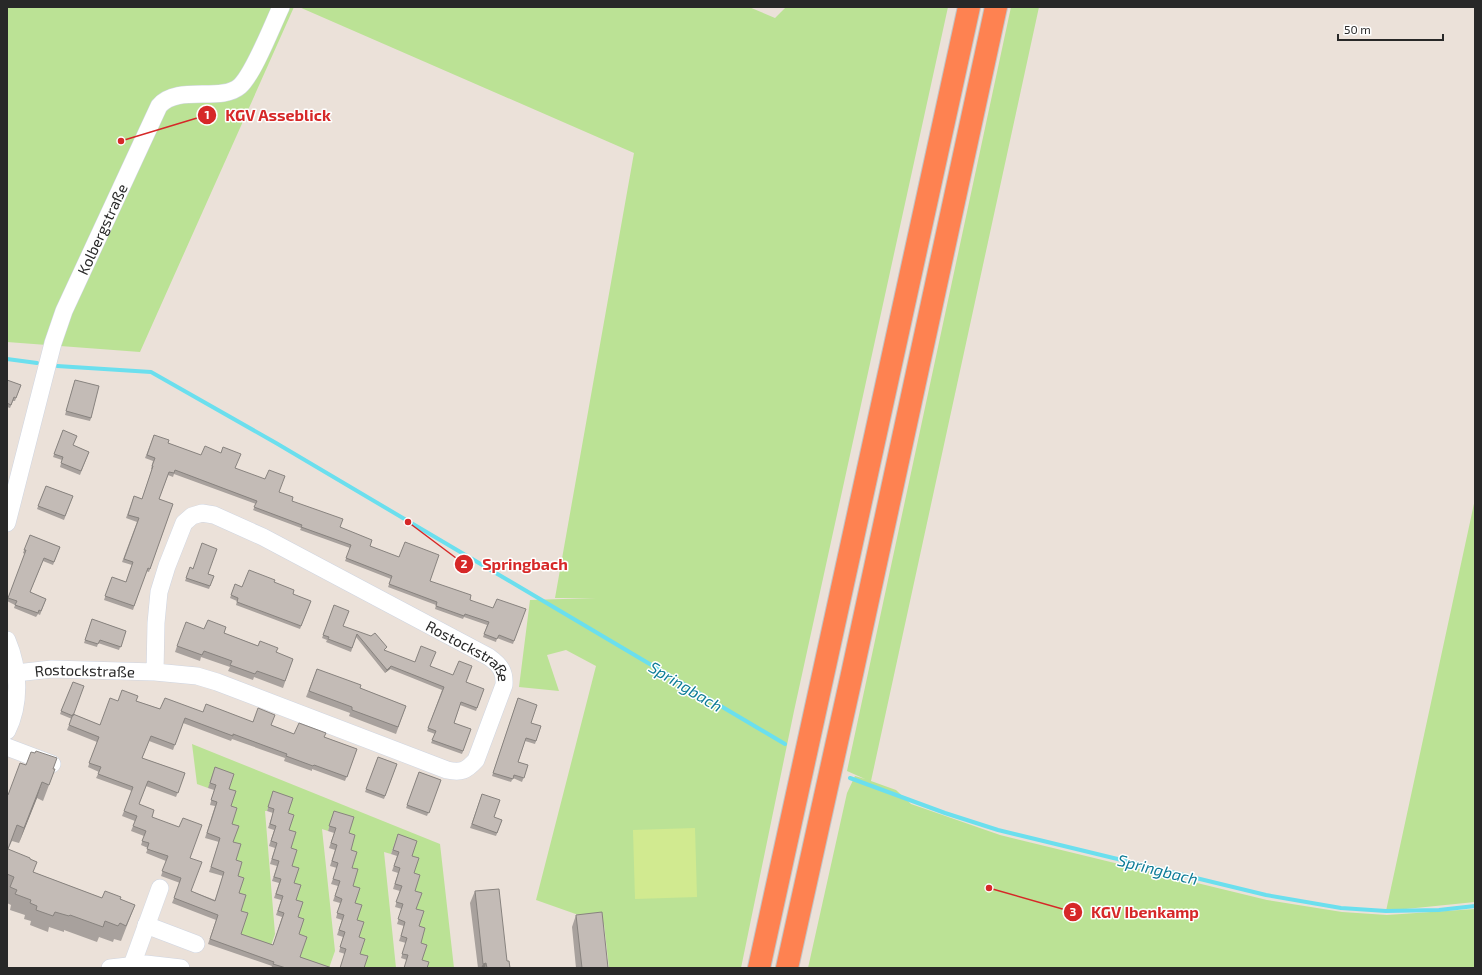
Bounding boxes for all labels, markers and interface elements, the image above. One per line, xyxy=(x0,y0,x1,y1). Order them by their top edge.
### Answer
scale bar xyxy=(1338,16,1443,42)
text: 50 m xyxy=(1344,22,1371,36)
callout: KGV Asseblick xyxy=(197,101,339,129)
text: KGV Asseblick xyxy=(225,105,331,124)
text: 1 xyxy=(204,107,210,121)
street label: Kolbergstraße xyxy=(73,181,131,277)
callout: Springbach xyxy=(454,550,576,578)
text: Springbach xyxy=(482,554,568,573)
text: 2 xyxy=(461,556,468,570)
street label: Rostockstraße xyxy=(423,616,513,683)
water label: Springbach xyxy=(646,657,726,715)
street label: Rostockstraße xyxy=(34,660,135,680)
water label: Springbach xyxy=(1116,850,1200,888)
callout: KGV Ibenkamp xyxy=(1063,898,1207,926)
text: KGV Ibenkamp xyxy=(1091,902,1199,921)
text: 3 xyxy=(1070,904,1077,918)

